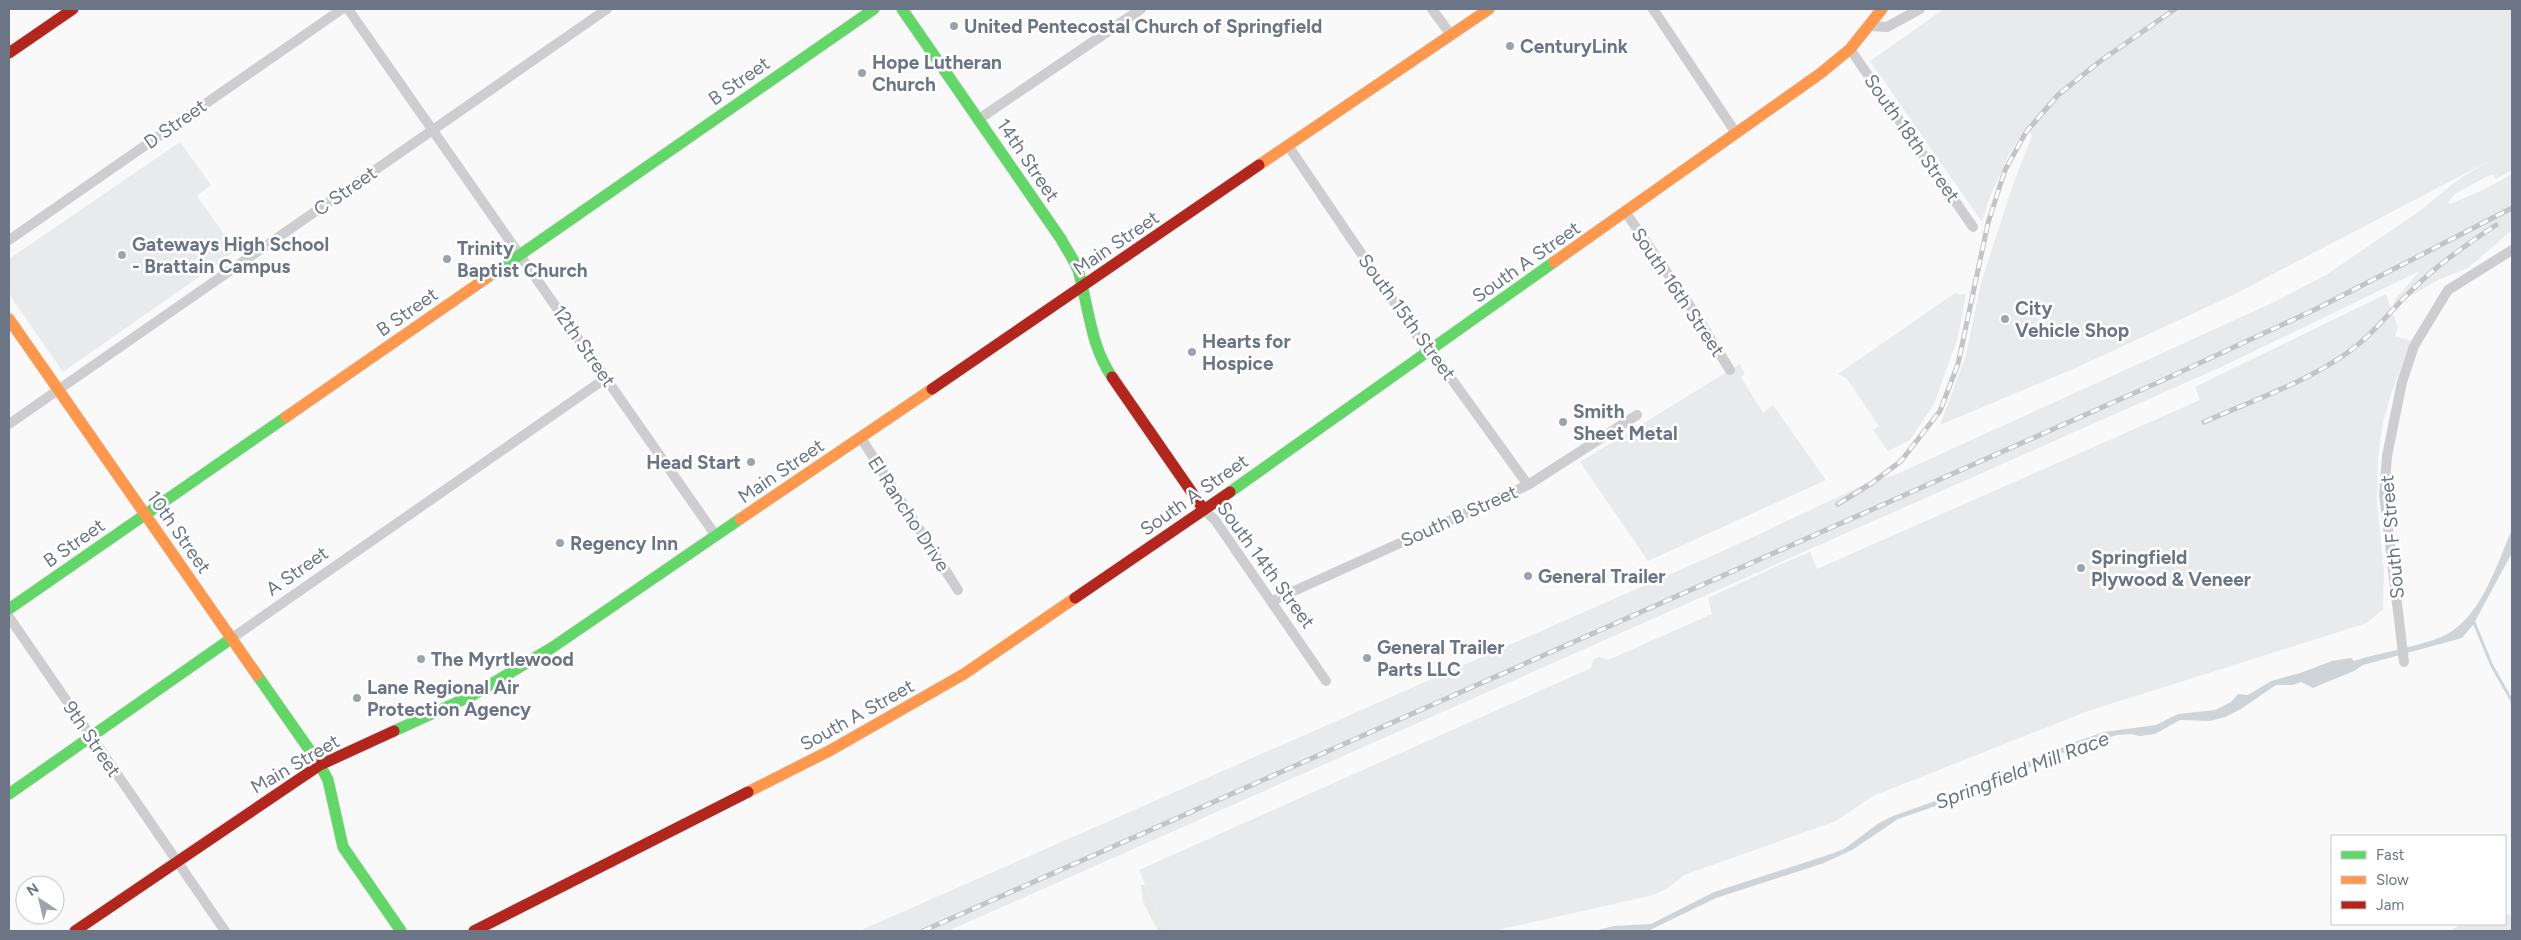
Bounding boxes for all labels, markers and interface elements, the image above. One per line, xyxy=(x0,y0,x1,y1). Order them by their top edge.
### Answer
place label: United Pentecostal Church of Springfield xyxy=(964,15,1322,38)
marker: United Pentecostal Church of Springfield xyxy=(948,20,960,32)
place label: CenturyLink xyxy=(1520,35,1629,58)
marker: CenturyLink xyxy=(1504,40,1516,52)
place label: Hope Lutheran Church xyxy=(872,51,1002,96)
street label: B Street xyxy=(704,52,774,110)
marker: Hope Lutheran Church xyxy=(856,67,868,79)
street label: South 18th Street xyxy=(1859,70,1965,206)
street label: D Street xyxy=(139,94,211,154)
street label: 14th Street xyxy=(992,114,1064,206)
street label: C Street xyxy=(309,161,381,221)
street label: Main Street xyxy=(1069,206,1163,280)
street label: South A Street xyxy=(1468,216,1584,308)
street label: South 16th Street xyxy=(1627,223,1729,361)
place label: Gateways High School - Brattain Campus xyxy=(132,233,329,278)
place label: Trinity Baptist Church xyxy=(457,237,588,282)
marker: Gateways High School - Brattain Campus xyxy=(116,249,128,261)
street label: South 15th Street xyxy=(1354,249,1460,385)
marker: Trinity Baptist Church xyxy=(441,253,453,265)
street label: B Street xyxy=(372,283,442,341)
place label: City Vehicle Shop xyxy=(2015,297,2129,342)
street label: 12th Street xyxy=(548,301,620,391)
marker: City Vehicle Shop xyxy=(1999,313,2011,325)
place label: Hearts for Hospice xyxy=(1202,330,1291,375)
marker: Hearts for Hospice xyxy=(1186,346,1198,358)
place label: Smith Sheet Metal xyxy=(1573,400,1678,445)
marker: Smith Sheet Metal xyxy=(1557,416,1569,428)
street label: Main Street xyxy=(734,434,828,508)
street label: South A Street xyxy=(1136,449,1252,541)
place label: Head Start xyxy=(646,451,741,474)
street label: El Rancho Drive xyxy=(863,452,955,576)
marker: Head Start xyxy=(745,456,757,468)
street label: South F Street xyxy=(2375,474,2409,600)
street label: South B Street xyxy=(1397,480,1521,552)
street label: 10th Street xyxy=(142,486,216,578)
street label: South 14th Street xyxy=(1212,497,1320,633)
street label: B Street xyxy=(39,514,109,572)
place label: Regency Inn xyxy=(570,532,678,555)
marker: Regency Inn xyxy=(554,537,566,549)
street label: A Street xyxy=(261,541,333,601)
place label: Springfield Plywood & Veneer xyxy=(2091,546,2251,591)
marker: Springfield Plywood & Veneer xyxy=(2075,562,2087,574)
place label: General Trailer xyxy=(1538,565,1666,588)
marker: General Trailer xyxy=(1522,570,1534,582)
place label: General Trailer Parts LLC xyxy=(1377,636,1505,681)
place label: The Myrtlewood xyxy=(431,648,574,671)
marker: General Trailer Parts LLC xyxy=(1361,652,1373,664)
marker: The Myrtlewood xyxy=(415,653,427,665)
street label: South A Street xyxy=(796,674,918,756)
place label: Lane Regional Air Protection Agency xyxy=(367,676,531,721)
marker: Lane Regional Air Protection Agency xyxy=(351,692,363,704)
street label: 9th Street xyxy=(58,697,126,781)
water label: Springfield Mill Race xyxy=(1932,726,2112,814)
street label: Main Street xyxy=(247,729,343,799)
legend xyxy=(2331,835,2506,925)
text: Fast xyxy=(2376,846,2405,864)
text: Slow xyxy=(2376,871,2409,889)
north arrow xyxy=(15,875,65,925)
text: N xyxy=(24,880,42,900)
text: Jam xyxy=(2376,896,2404,914)

